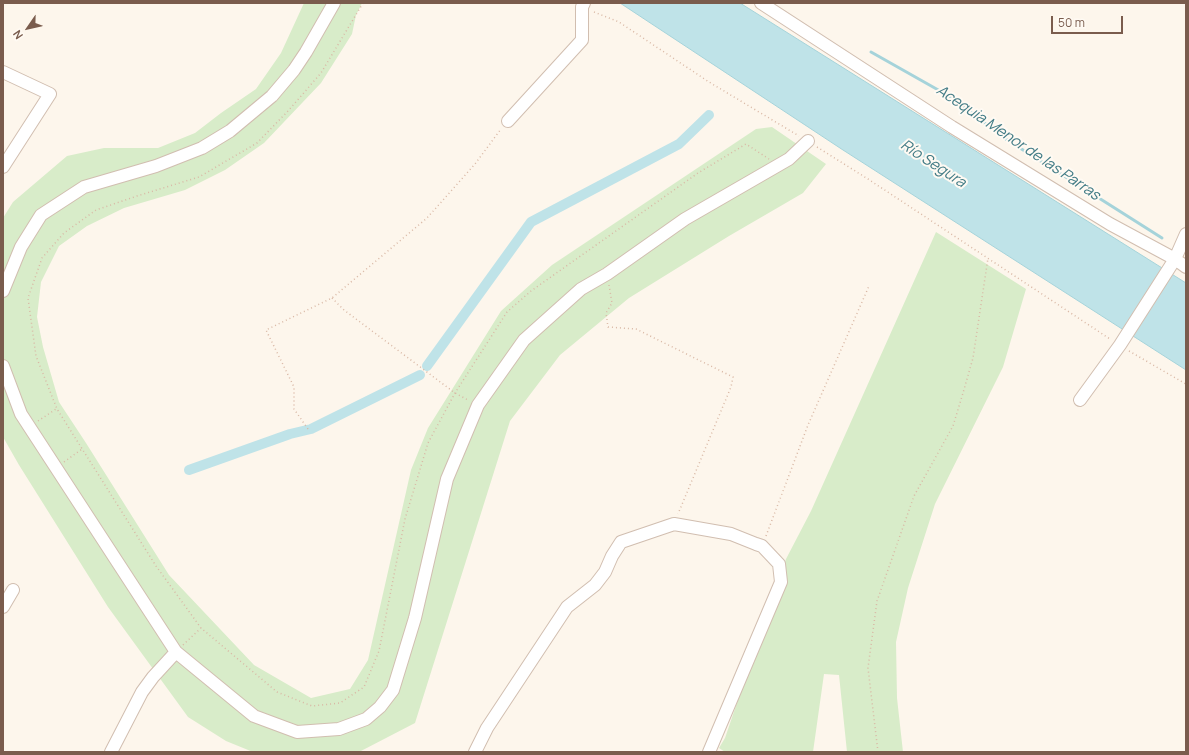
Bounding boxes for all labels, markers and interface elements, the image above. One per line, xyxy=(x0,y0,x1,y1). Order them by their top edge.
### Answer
north arrow xyxy=(8,8,48,48)
scale bar xyxy=(1053,8,1125,34)
text: 50 m xyxy=(1058,14,1085,31)
text: N xyxy=(9,28,26,42)
water label: Acequia Menor de las Parras xyxy=(933,81,1103,205)
water label: Río Segura xyxy=(897,136,969,192)

